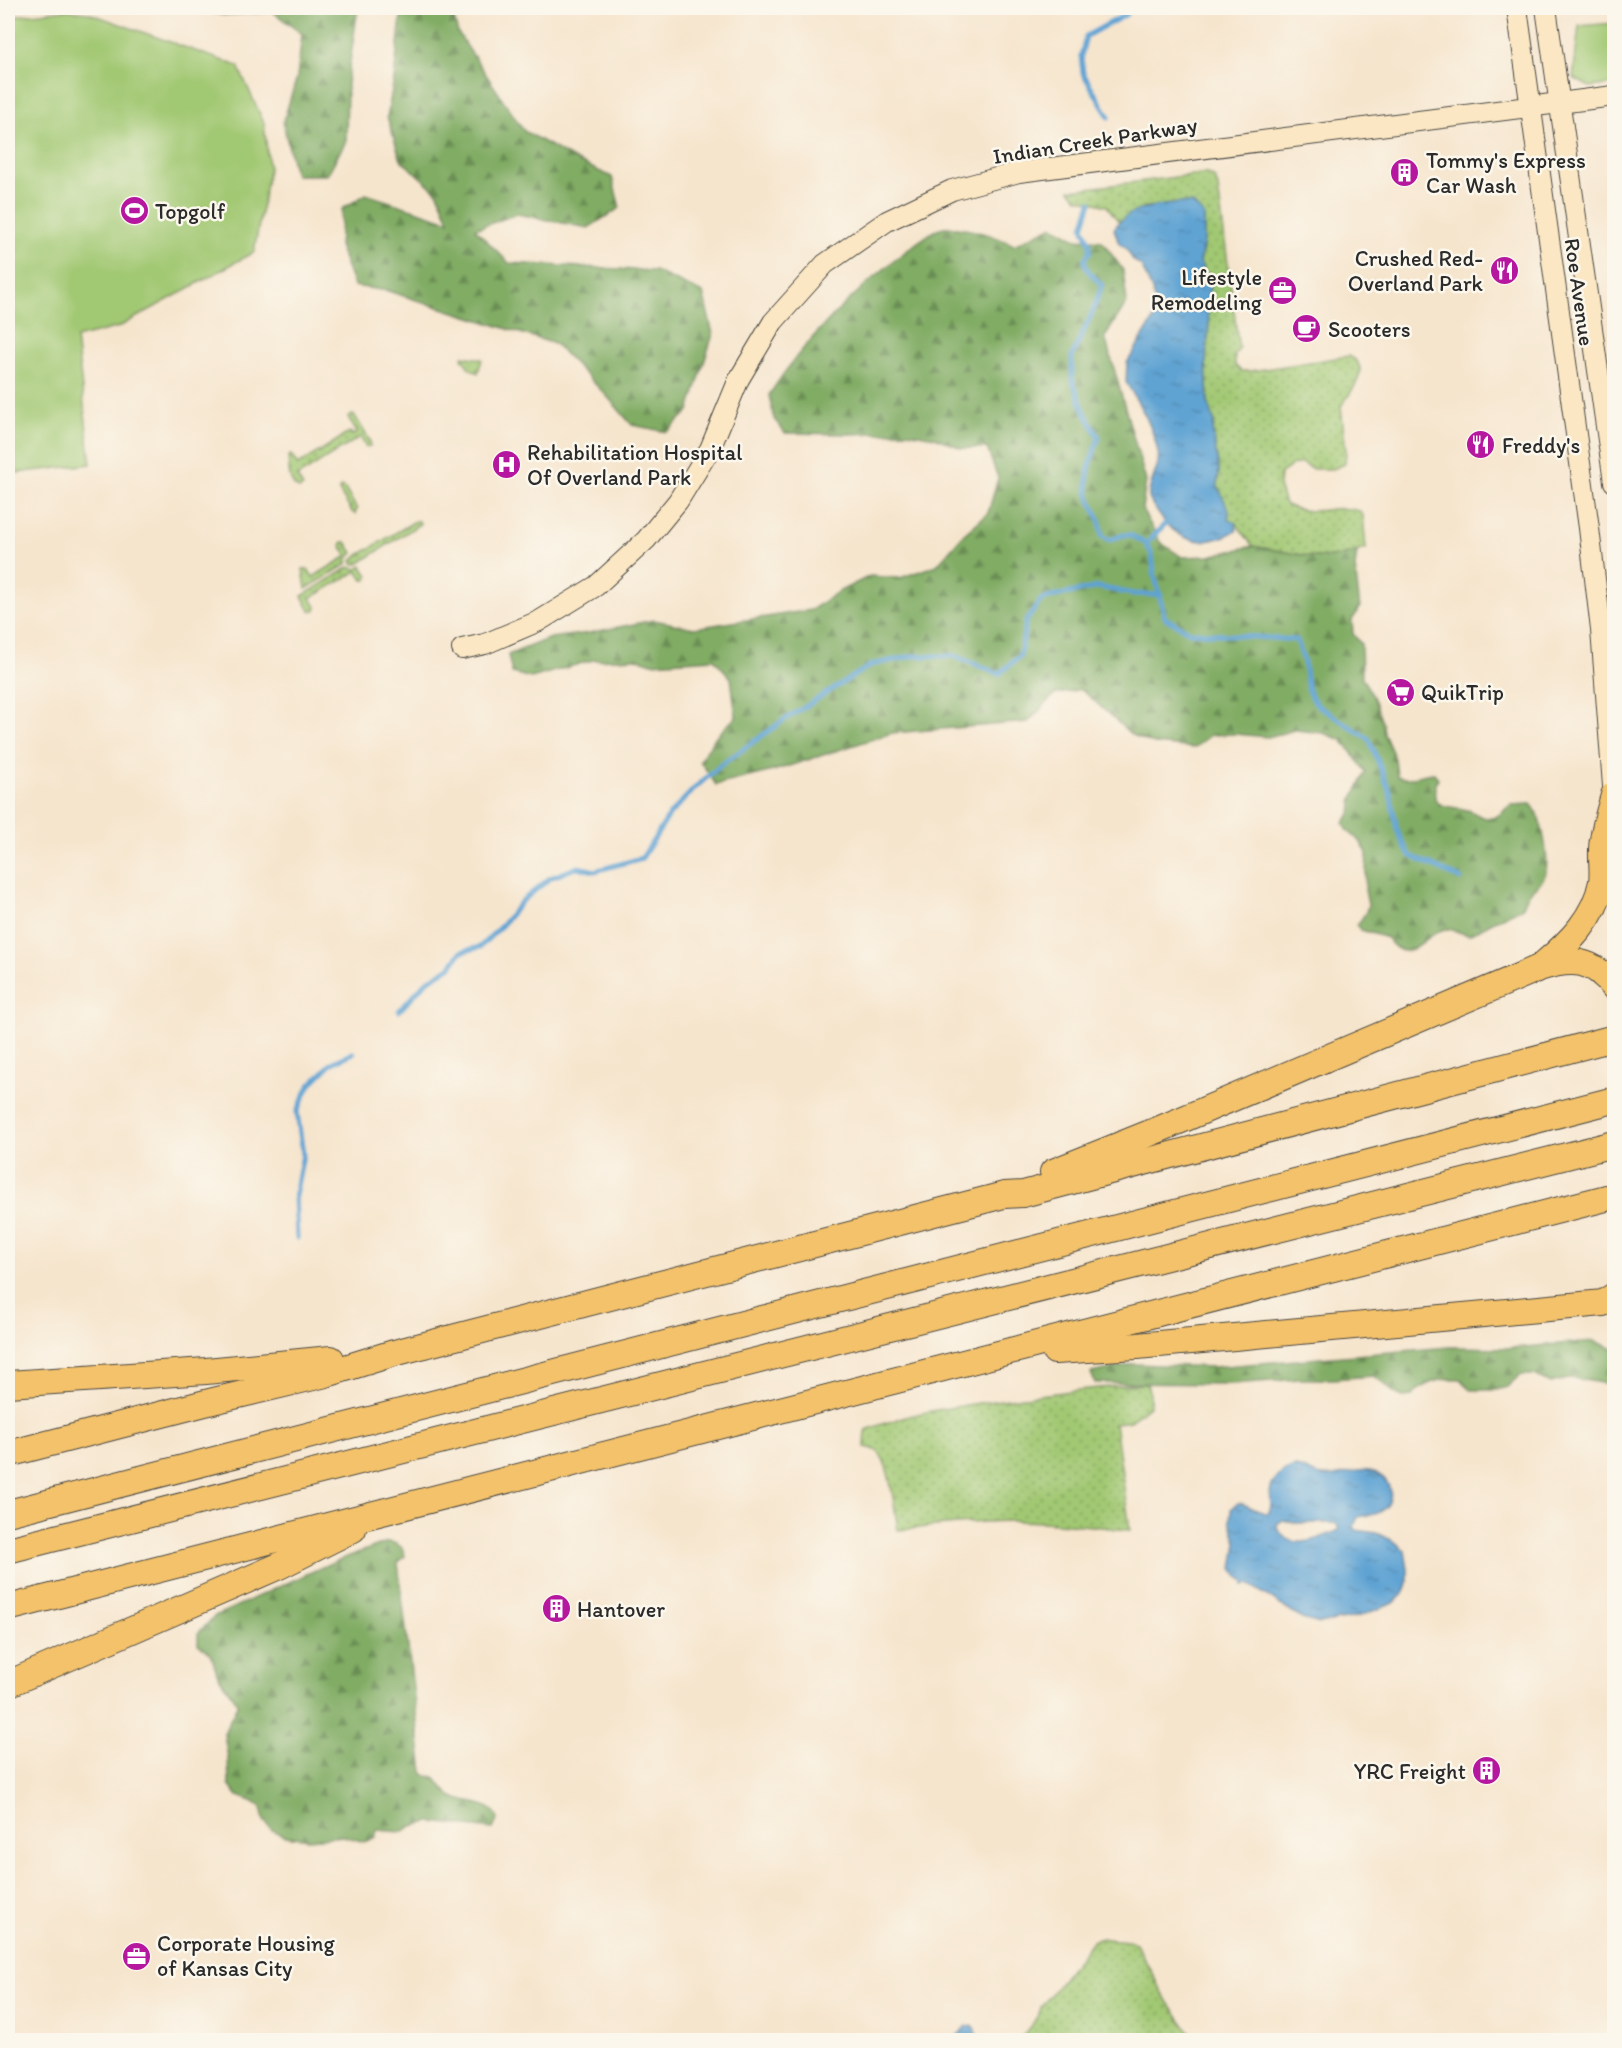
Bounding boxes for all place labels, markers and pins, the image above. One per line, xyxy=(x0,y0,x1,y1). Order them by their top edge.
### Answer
place label: Tommy's Express Car Wash xyxy=(1426,147,1586,199)
building icon: Tommy's Express Car Wash xyxy=(1389,157,1421,189)
sports icon: Topgolf xyxy=(118,195,150,227)
place label: Topgolf xyxy=(155,198,226,225)
place label: Crushed Red- Overland Park xyxy=(1348,245,1484,297)
restaurant icon: Crushed Red- Overland Park xyxy=(1488,255,1520,287)
place label: Lifestyle Remodeling xyxy=(1151,264,1263,316)
office icon: Lifestyle Remodeling xyxy=(1267,274,1299,306)
cafe icon: Scooters xyxy=(1291,313,1323,345)
place label: Scooters xyxy=(1328,316,1410,343)
restaurant icon: Freddy's xyxy=(1465,429,1497,461)
place label: Freddy's xyxy=(1502,432,1580,459)
place label: Rehabilitation Hospital Of Overland Park xyxy=(527,439,742,491)
hospital icon: Rehabilitation Hospital Of Overland Park xyxy=(490,449,522,481)
supermarket icon: QuikTrip xyxy=(1384,676,1416,708)
place label: QuikTrip xyxy=(1421,679,1504,706)
building icon: Hantover xyxy=(540,1593,572,1625)
place label: Hantover xyxy=(577,1596,665,1623)
building icon: YRC Freight xyxy=(1471,1755,1503,1787)
place label: YRC Freight xyxy=(1354,1758,1466,1785)
place label: Corporate Housing of Kansas City xyxy=(157,1930,336,1982)
office icon: Corporate Housing of Kansas City xyxy=(120,1940,152,1972)

